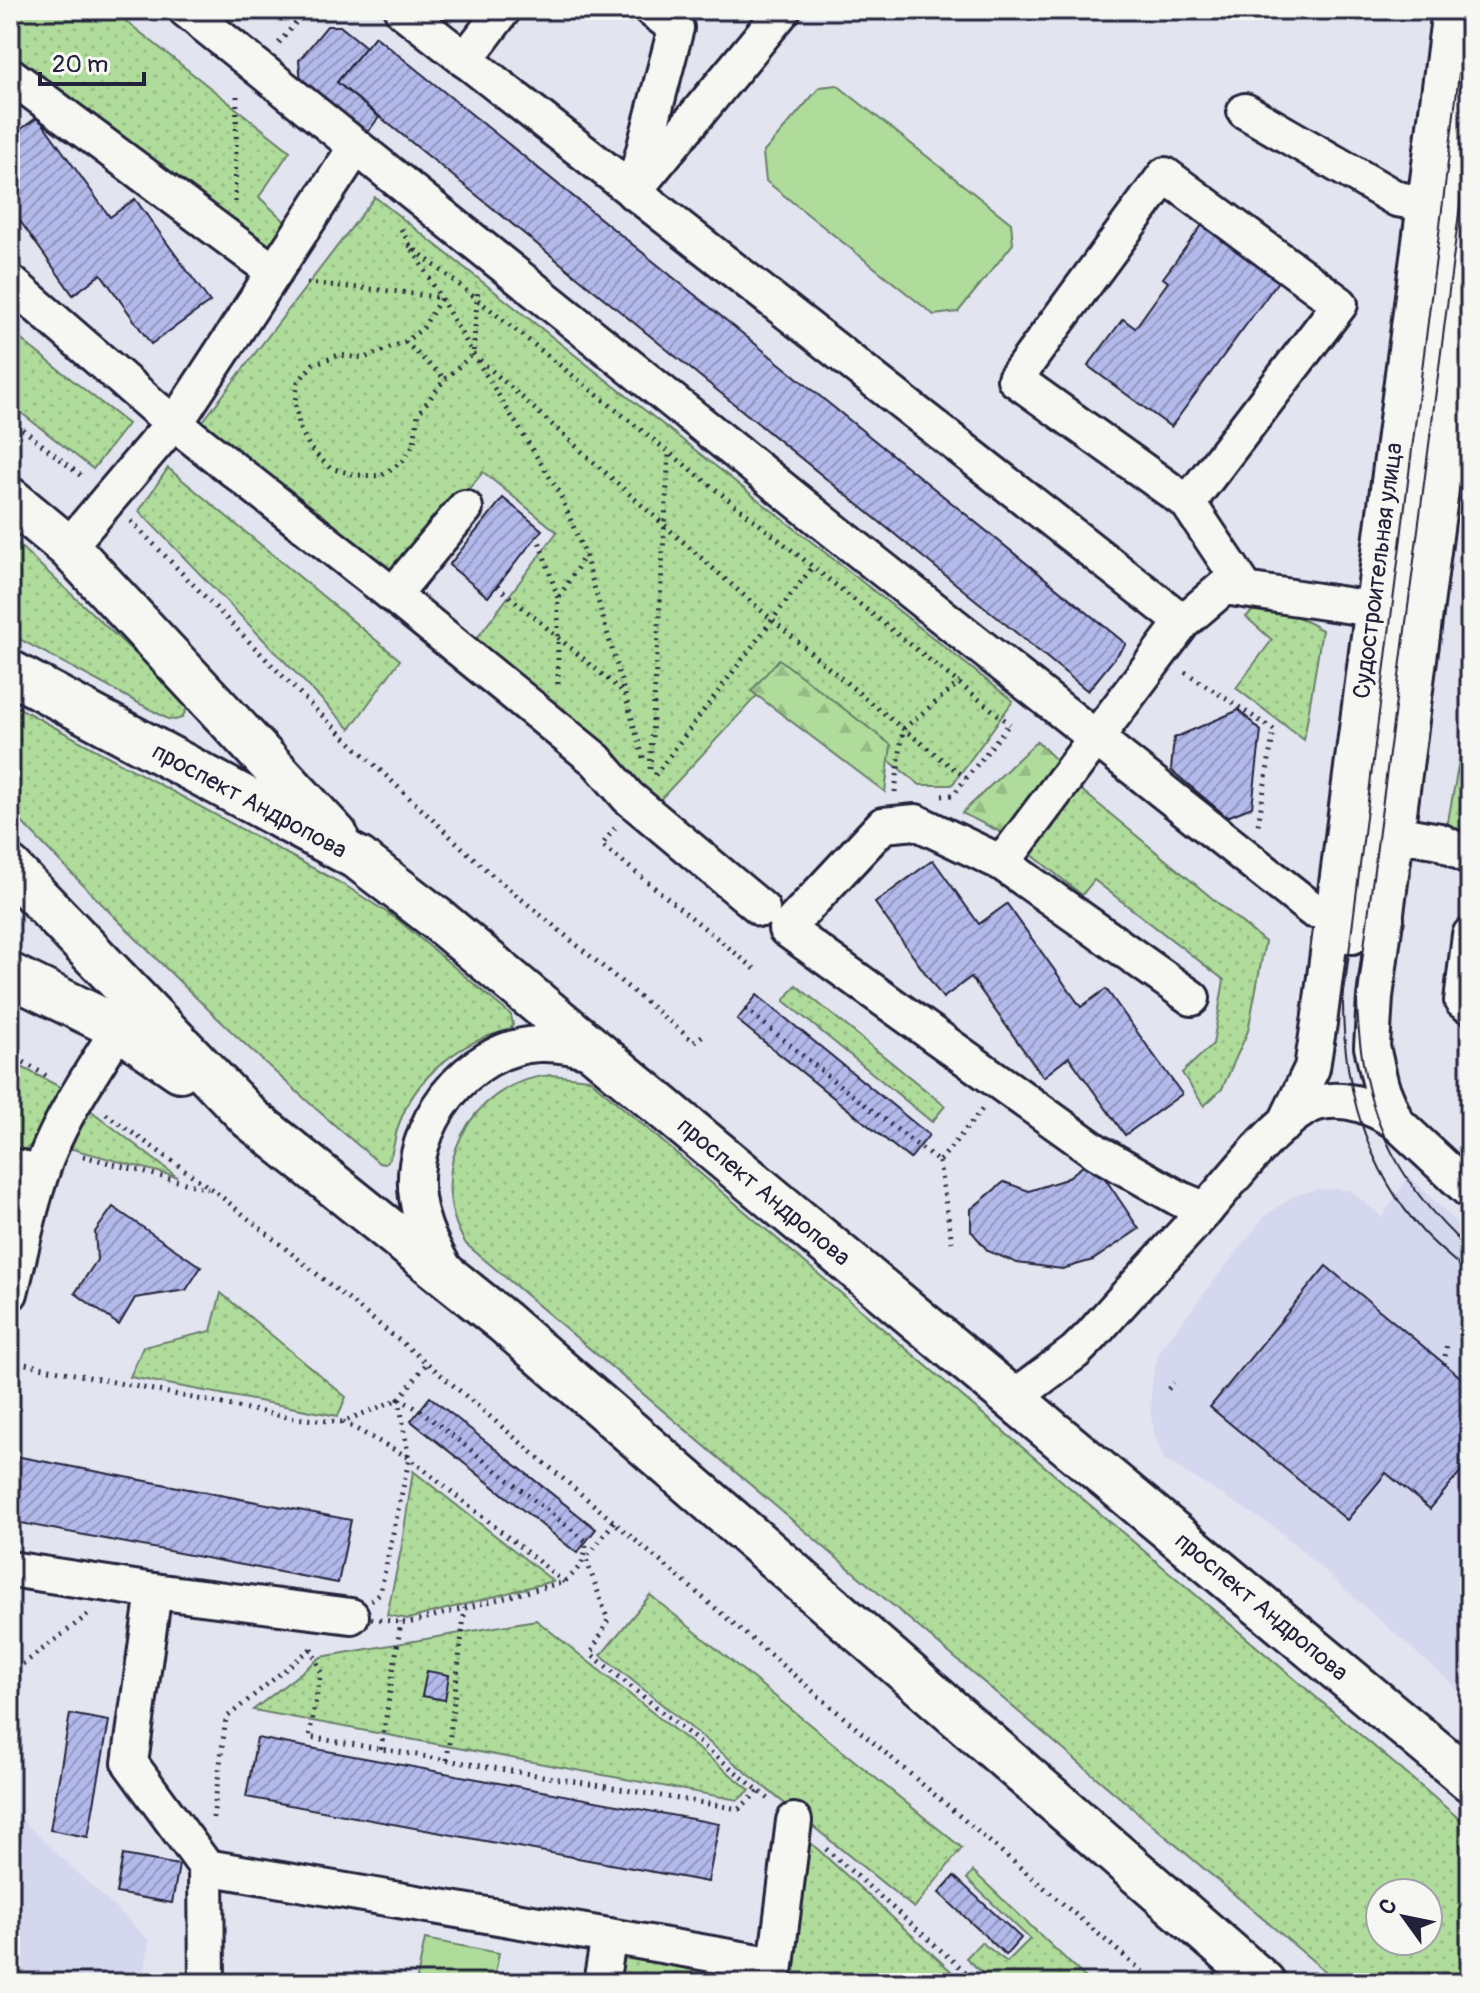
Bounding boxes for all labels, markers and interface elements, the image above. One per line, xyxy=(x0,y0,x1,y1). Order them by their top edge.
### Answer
scale bar xyxy=(40,36,144,86)
text: 20 m xyxy=(52,50,108,79)
street label: Судостроительная улица xyxy=(1347,441,1409,700)
street label: проспект Андропова xyxy=(147,737,352,865)
street label: проспект Андропова xyxy=(671,1111,856,1272)
street label: проспект Андропова xyxy=(1169,1526,1354,1687)
north arrow xyxy=(1364,1877,1444,1957)
text: С xyxy=(1373,1893,1404,1920)

